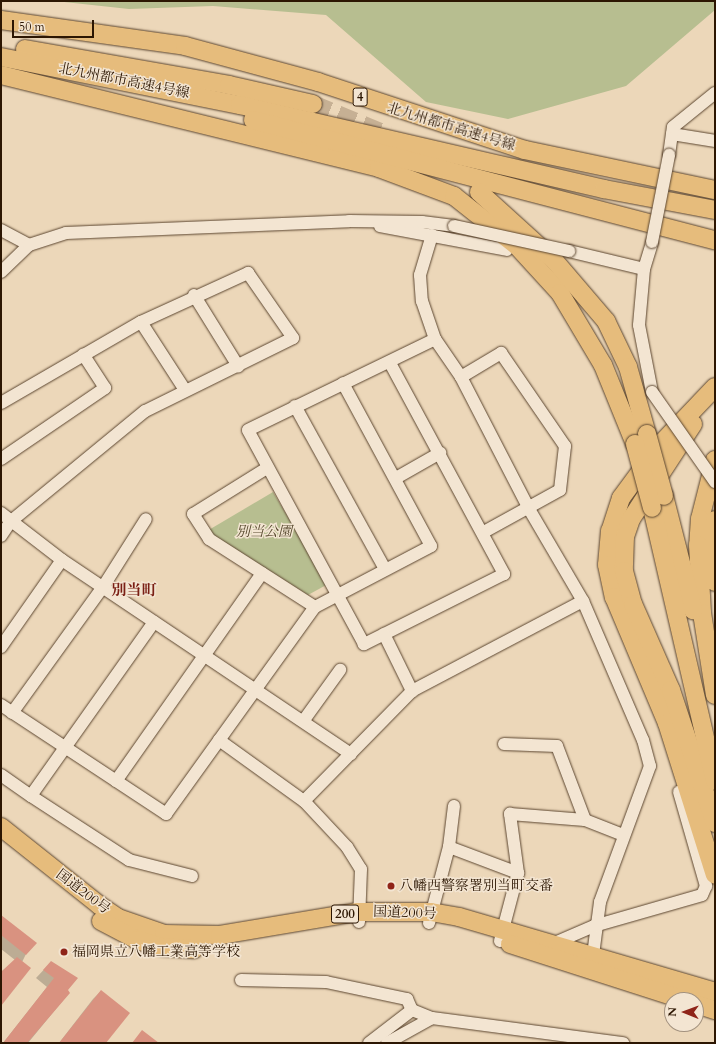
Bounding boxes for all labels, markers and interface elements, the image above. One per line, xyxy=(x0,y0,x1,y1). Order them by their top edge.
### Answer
scale bar xyxy=(14,12,96,38)
text: 50 m xyxy=(19,19,45,35)
street label: 北九州都市高速4号線 xyxy=(57,60,191,102)
road number: 4 xyxy=(352,86,368,108)
street label: 北九州都市高速4号線 xyxy=(385,99,517,155)
park label: 別当公園 xyxy=(236,524,292,540)
district label: 別当町 xyxy=(112,582,156,600)
street label: 国道200号 xyxy=(53,866,113,918)
place label: 八幡西警察署別当町交番 xyxy=(399,878,553,894)
marker: 八幡西警察署別当町交番 xyxy=(386,881,396,891)
road number: 200 xyxy=(331,903,359,925)
street label: 国道200号 xyxy=(373,903,437,923)
place label: 福岡県立八幡工業高等学校 xyxy=(72,944,240,960)
marker: 福岡県立八幡工業高等学校 xyxy=(59,947,69,957)
north arrow xyxy=(664,992,704,1032)
text: N xyxy=(665,1007,680,1017)

